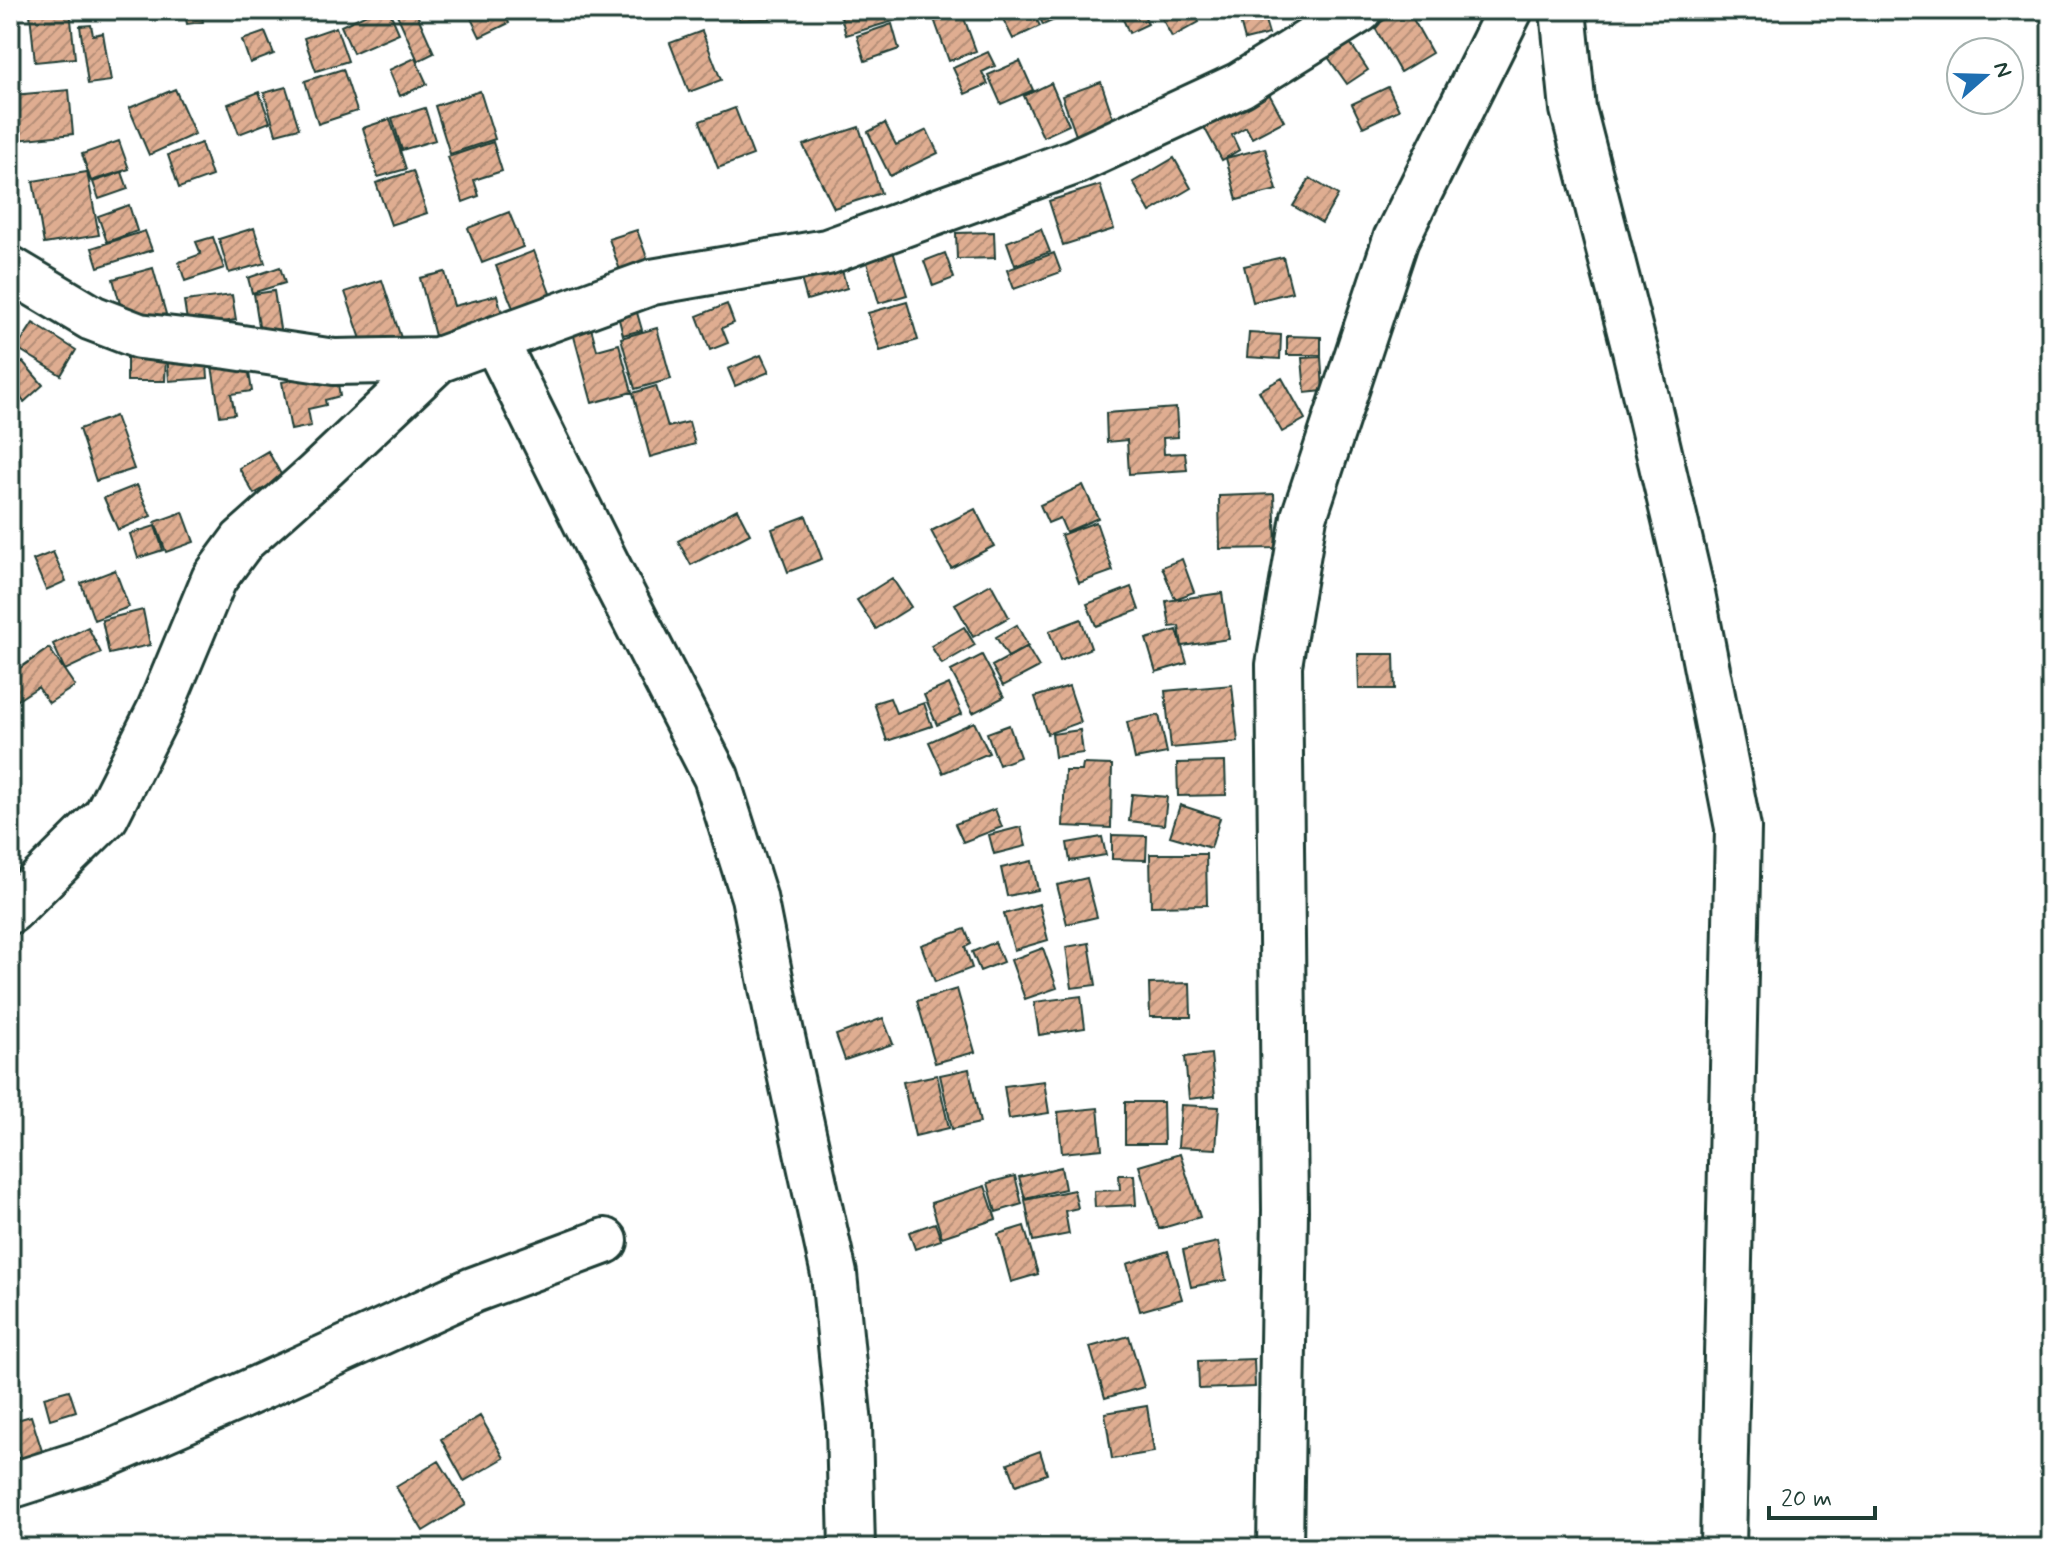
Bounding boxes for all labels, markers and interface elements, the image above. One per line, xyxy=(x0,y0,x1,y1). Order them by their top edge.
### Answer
north arrow xyxy=(1945,36,2025,116)
text: N xyxy=(1986,58,2018,82)
scale bar xyxy=(1769,1470,1875,1520)
text: 20 m xyxy=(1781,1484,1832,1515)

